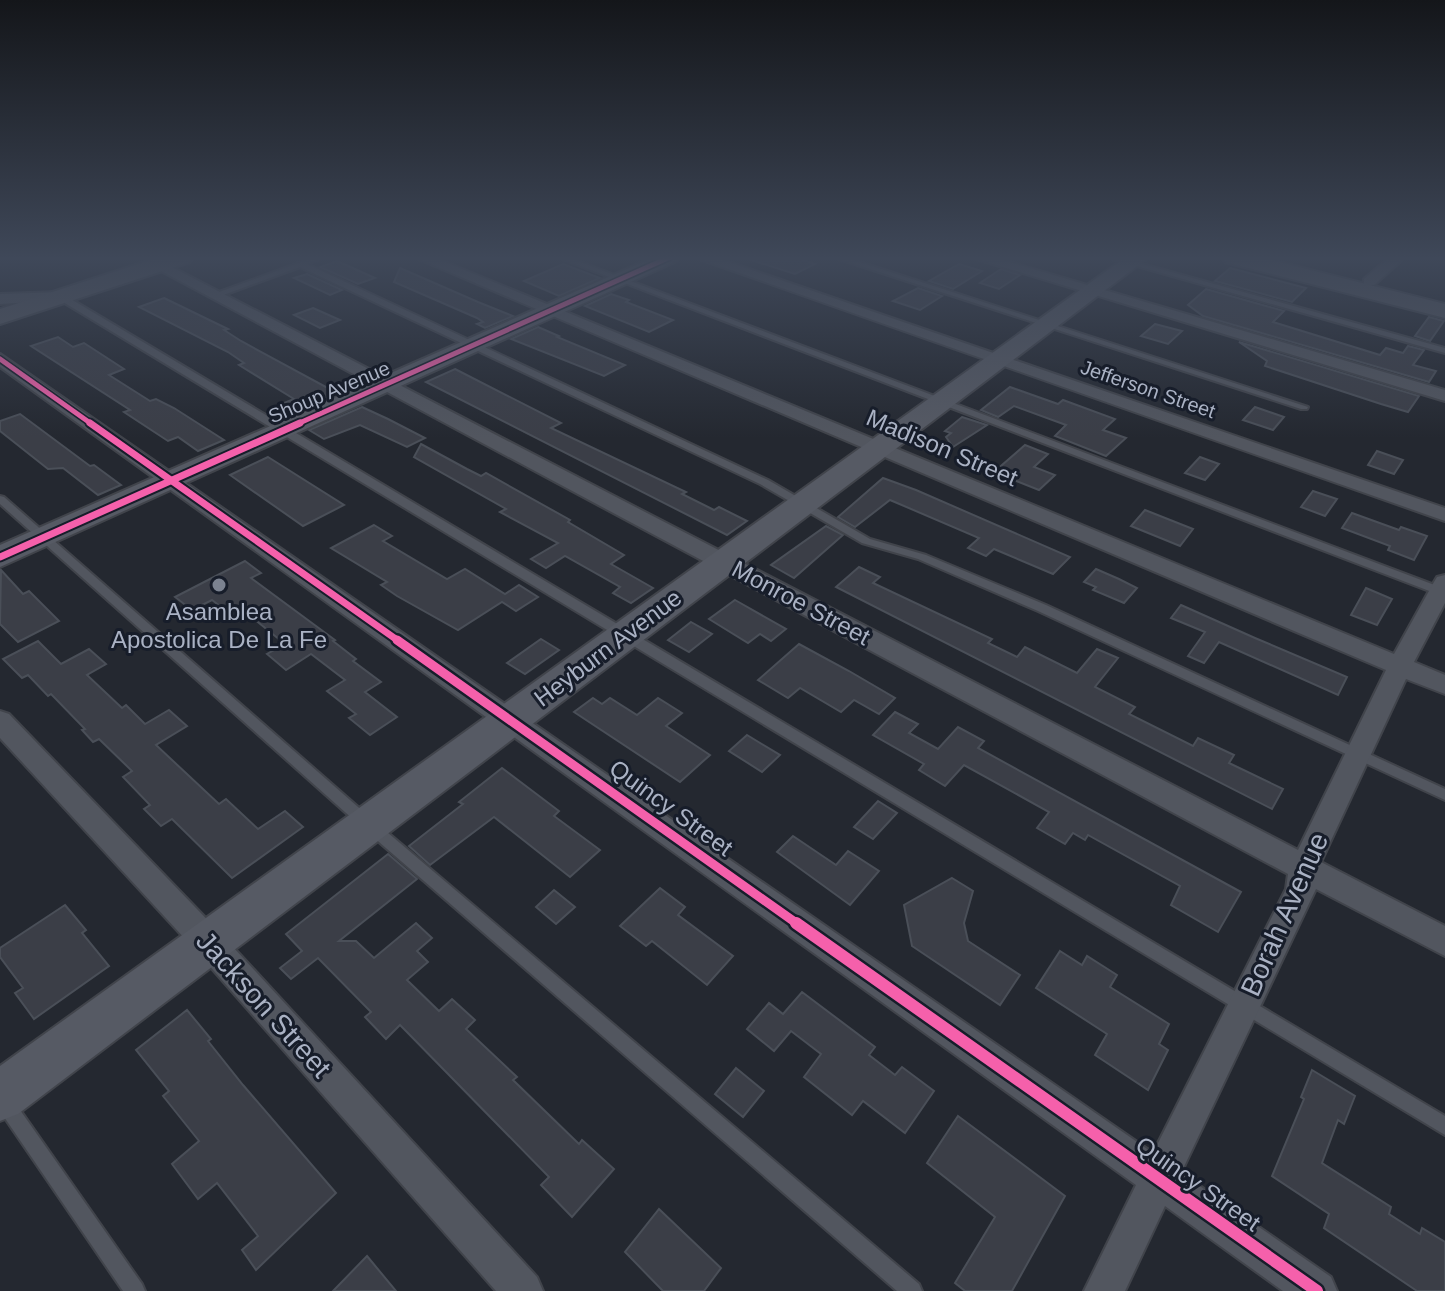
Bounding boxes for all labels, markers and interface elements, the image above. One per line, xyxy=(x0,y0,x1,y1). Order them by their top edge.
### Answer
street label: Jefferson Street xyxy=(1078,356,1219,422)
street label: Shoup Avenue xyxy=(265,357,393,427)
street label: Madison Street xyxy=(863,404,1022,492)
street label: Monroe Street xyxy=(728,555,875,650)
marker: Asamblea Apostolica De La Fe xyxy=(210,576,228,594)
street label: Heyburn Avenue xyxy=(529,584,687,712)
place label: Asamblea Apostolica De La Fe xyxy=(111,598,327,653)
street label: Quincy Street xyxy=(605,754,738,861)
street label: Borah Avenue xyxy=(1235,828,1334,1001)
street label: Jackson Street xyxy=(190,925,337,1084)
street label: Quincy Street xyxy=(1131,1131,1266,1237)

